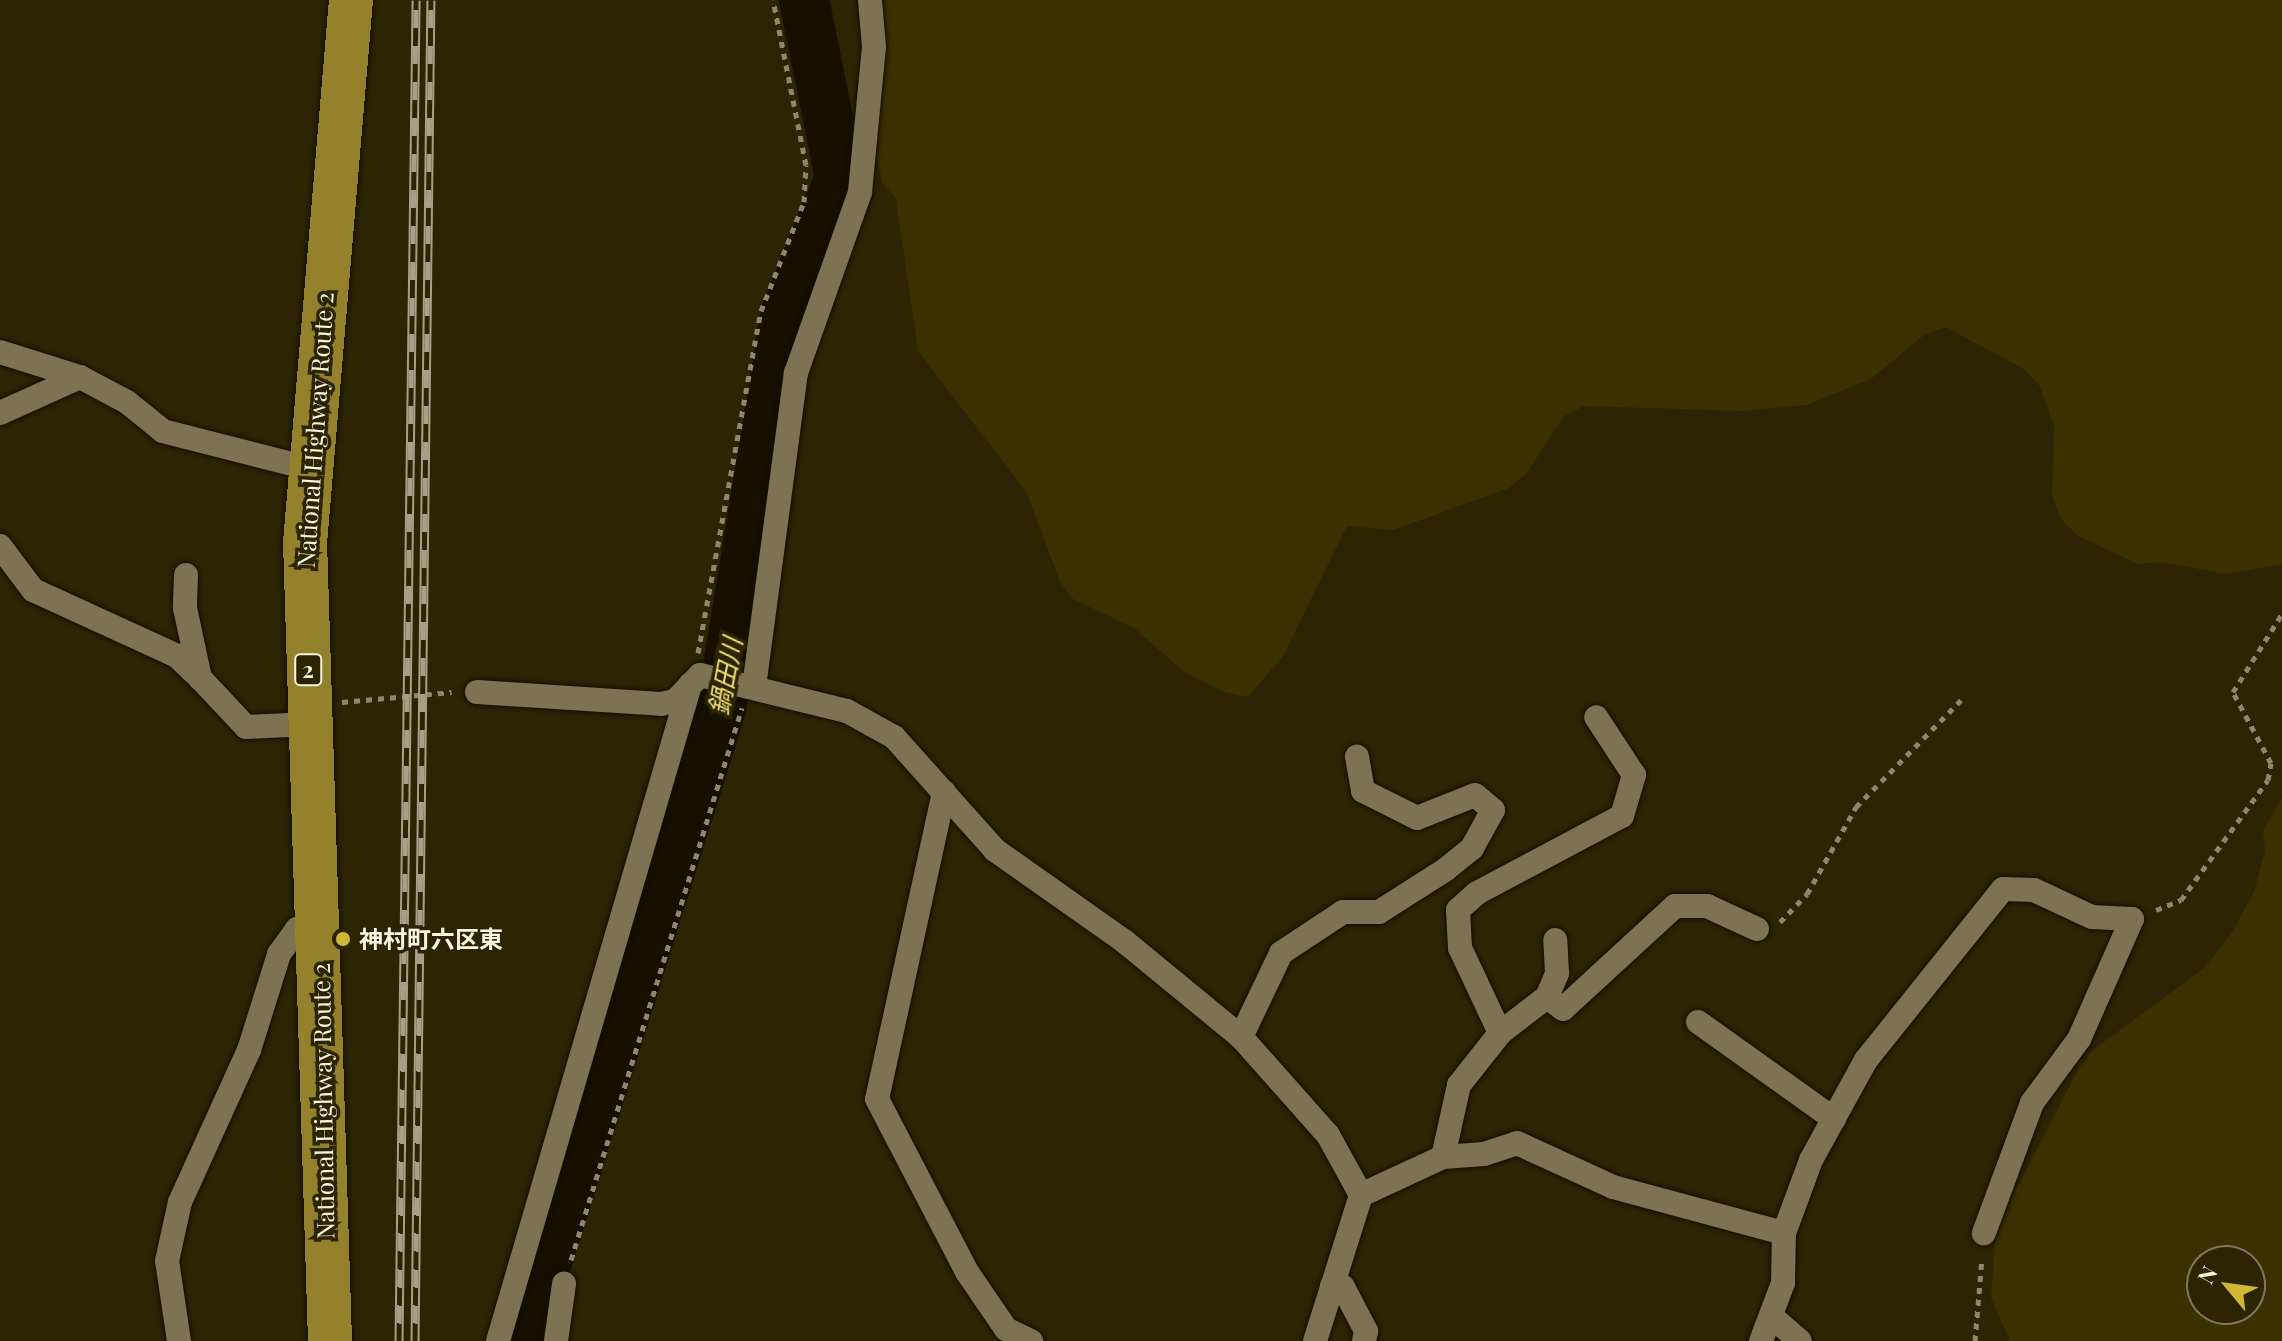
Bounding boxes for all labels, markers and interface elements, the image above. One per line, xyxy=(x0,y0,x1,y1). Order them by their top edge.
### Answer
street label: National Highway Route 2 xyxy=(291,291,339,569)
water label: 鍋田川 xyxy=(702,635,748,717)
road number: 2 xyxy=(294,652,322,688)
place label: 神村町六区東 xyxy=(359,925,503,953)
marker: 神村町六区東 xyxy=(334,930,352,948)
street label: National Highway Route 2 xyxy=(306,962,340,1240)
north arrow xyxy=(2186,1245,2266,1325)
text: N xyxy=(2190,1260,2224,1289)

